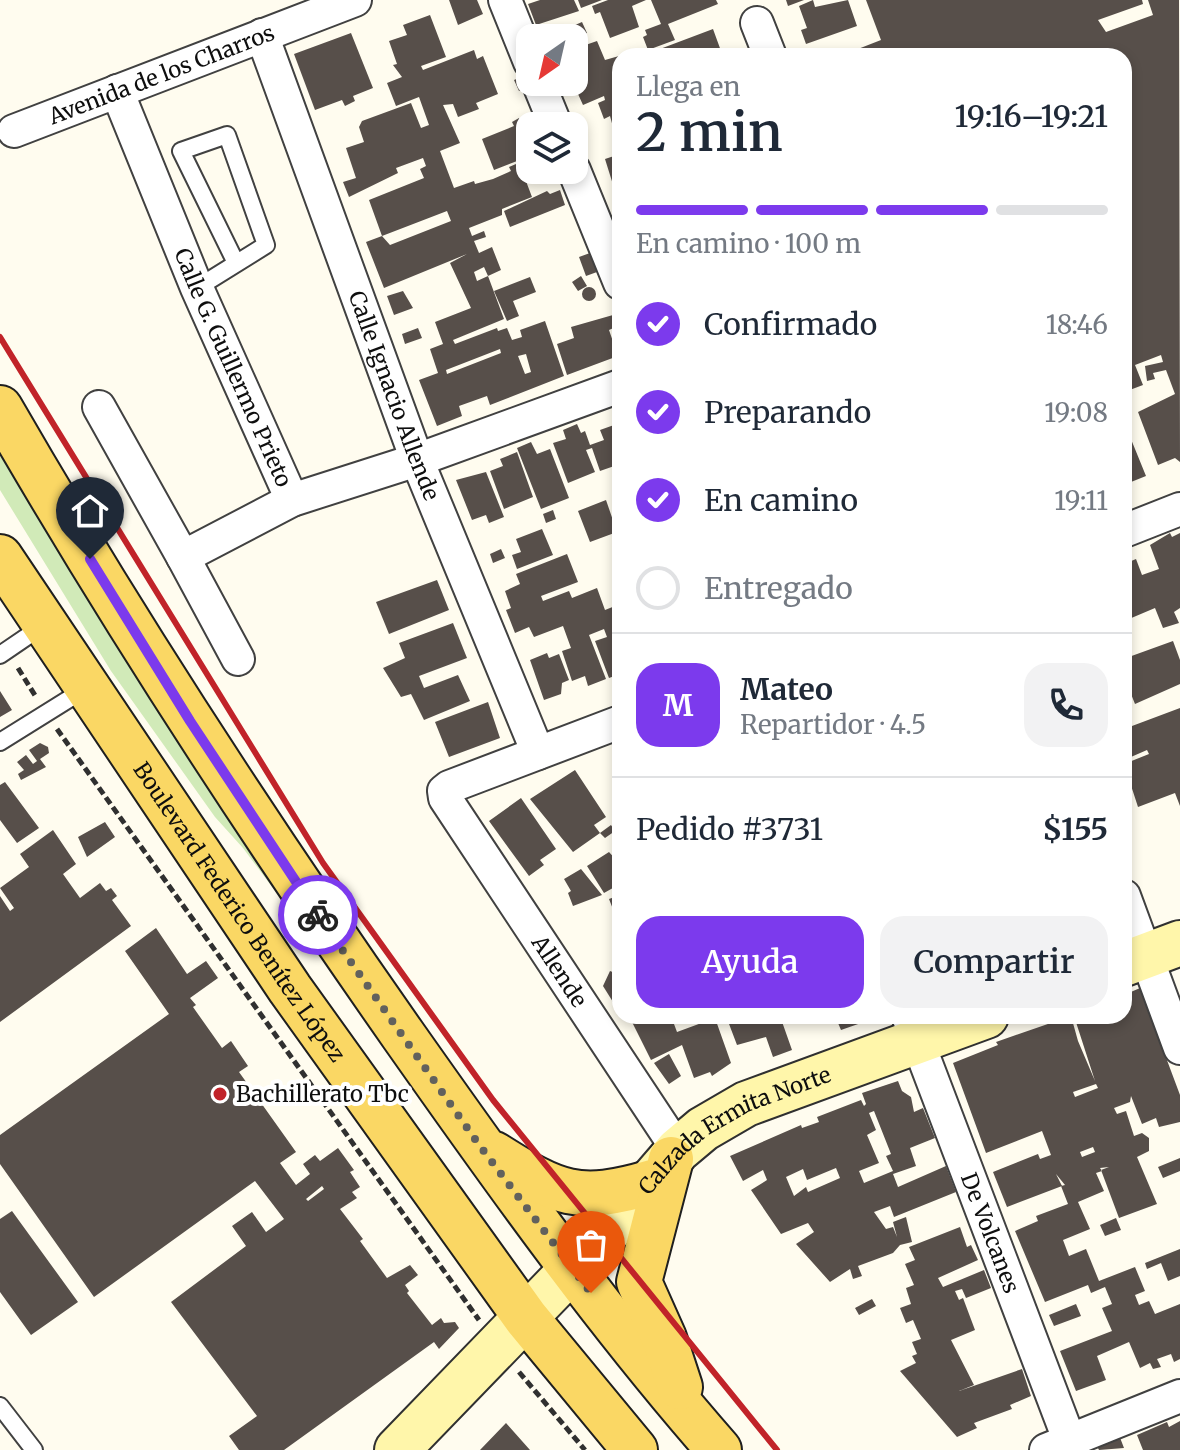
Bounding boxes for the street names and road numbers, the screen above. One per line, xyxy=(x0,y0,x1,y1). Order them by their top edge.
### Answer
street label: Avenida de los Charros xyxy=(44,18,278,131)
street label: Calle G. Guillermo Prieto xyxy=(168,244,298,491)
street label: Calle Ignacio Allende xyxy=(343,287,446,504)
street label: Boulevard Federico Benítez López xyxy=(127,756,352,1067)
street label: Allende xyxy=(525,929,593,1012)
street label: Calzada Ermita Norte xyxy=(632,1060,835,1200)
street label: De Volcanes xyxy=(955,1169,1026,1297)

